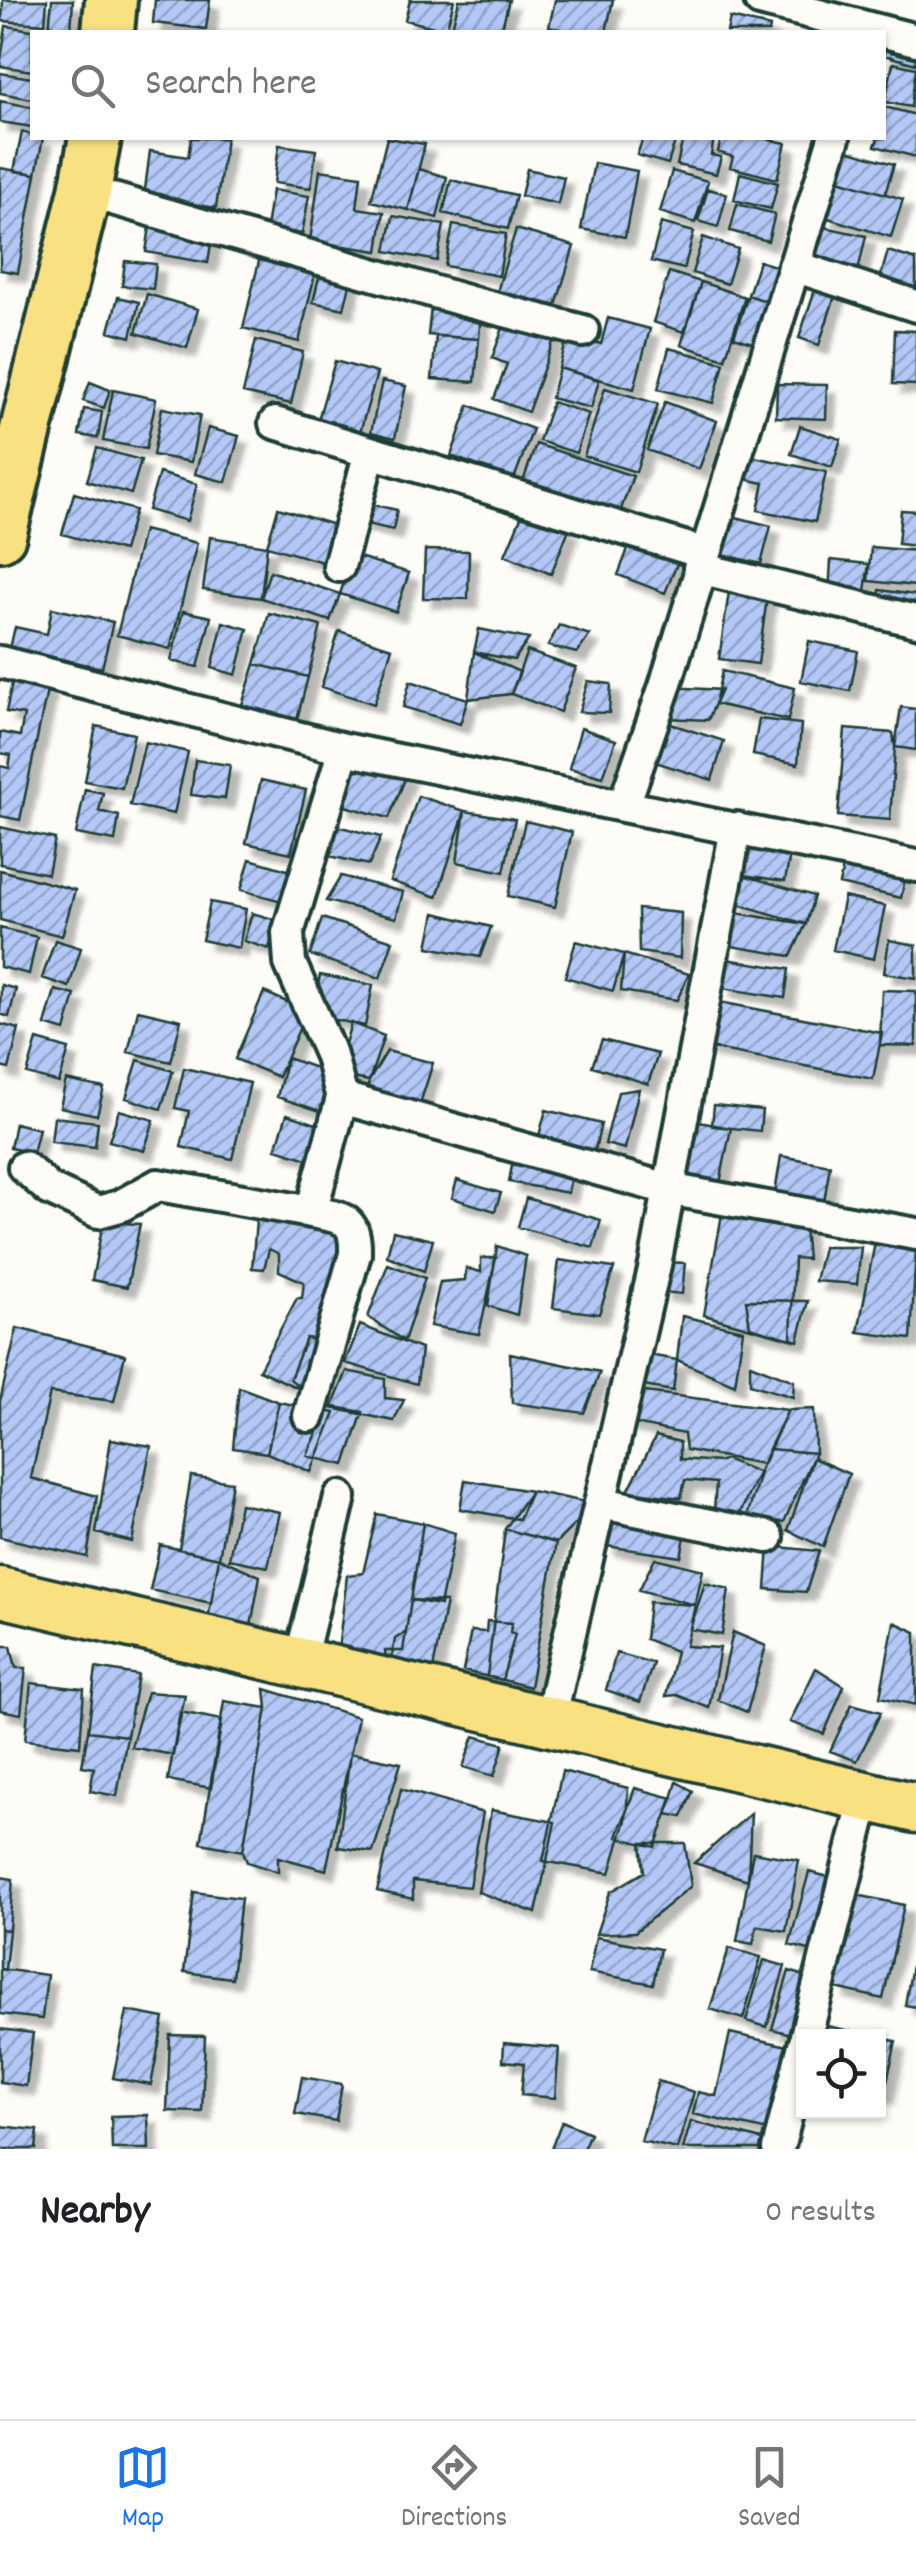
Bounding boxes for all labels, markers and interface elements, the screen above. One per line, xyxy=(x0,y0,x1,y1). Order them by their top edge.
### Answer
search box xyxy=(30,30,886,140)
icon: search xyxy=(65,58,120,113)
text: Search here xyxy=(145,58,317,113)
map controls xyxy=(796,2029,886,2119)
button: locate xyxy=(796,2029,886,2119)
text: Nearby xyxy=(40,2184,150,2244)
text: 0 results xyxy=(765,2191,876,2237)
tab: Map xyxy=(115,2440,170,2540)
tab: Directions xyxy=(401,2440,507,2540)
tab: Saved xyxy=(738,2440,801,2540)

